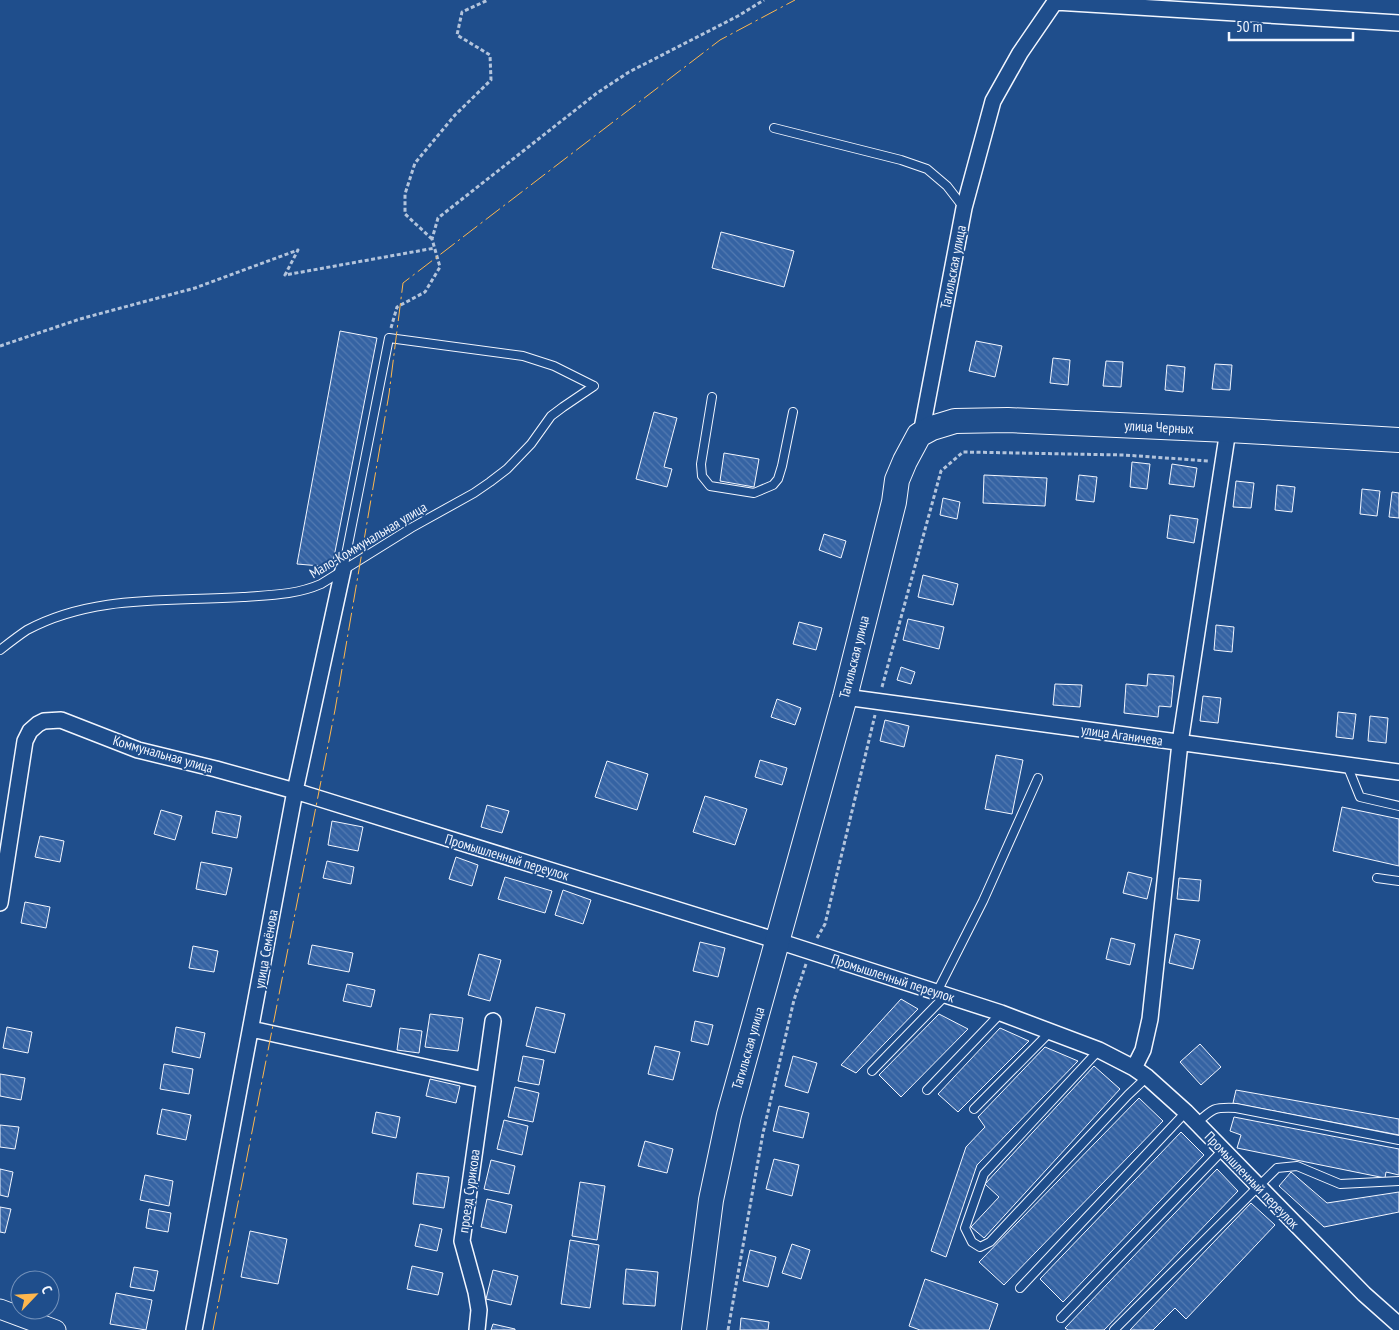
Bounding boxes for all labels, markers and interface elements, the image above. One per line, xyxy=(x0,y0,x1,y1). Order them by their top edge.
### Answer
scale bar xyxy=(1229,10,1353,42)
text: 50 m xyxy=(1236,17,1262,36)
street label: Тагильская улица xyxy=(936,224,970,310)
street label: улица Черных xyxy=(1124,416,1195,438)
street label: Мало-Коммунальная улица xyxy=(306,498,430,582)
street label: Тагильская улица xyxy=(835,614,873,700)
street label: улица Аганичева xyxy=(1080,720,1164,750)
street label: Коммунальная улица xyxy=(111,731,215,777)
street label: Промышленный переулок xyxy=(443,830,572,885)
street label: улица Семёнова xyxy=(250,908,282,990)
street label: Промышленный переулок xyxy=(829,950,958,1007)
street label: Тагильская улица xyxy=(728,1005,768,1091)
street label: Промышленный переулок xyxy=(1201,1127,1304,1233)
street label: проезд Сурикова xyxy=(454,1148,484,1234)
north arrow xyxy=(10,1270,60,1320)
text: С xyxy=(37,1283,57,1297)

